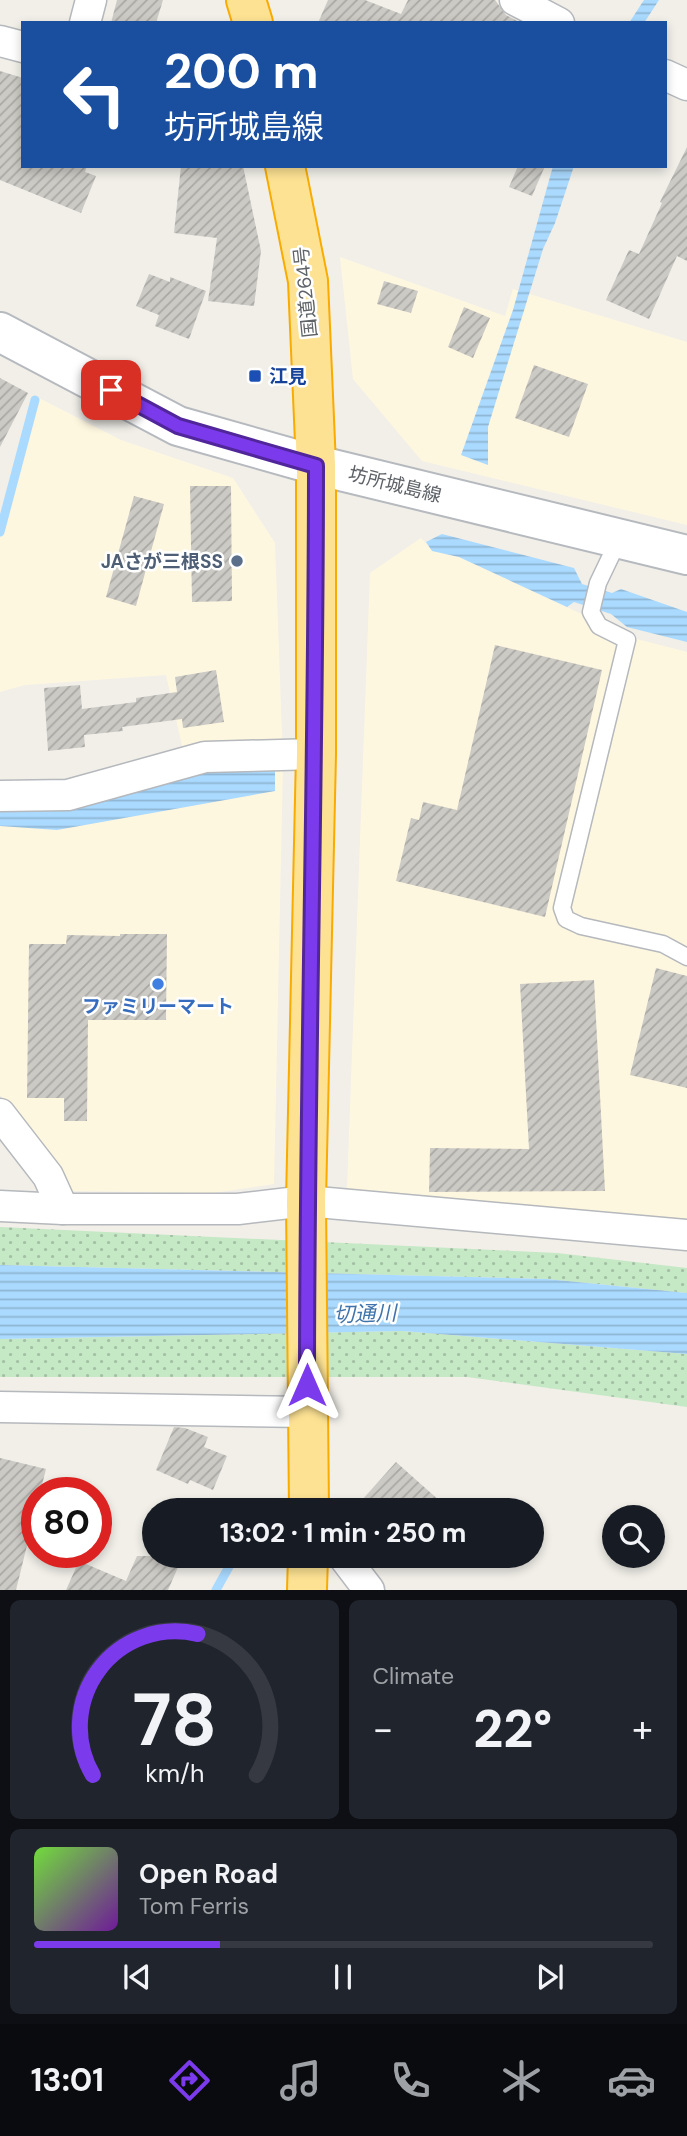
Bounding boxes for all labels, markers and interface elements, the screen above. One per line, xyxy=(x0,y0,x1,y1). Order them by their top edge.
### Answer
text: 200 m xyxy=(164,39,319,103)
icon: left xyxy=(49,49,140,140)
text: 坊所城島線 xyxy=(164,106,324,148)
street label: 国道264号 xyxy=(288,245,323,339)
pin xyxy=(81,360,141,420)
place label: 江見 xyxy=(269,364,307,389)
marker: 江見 xyxy=(247,368,263,384)
icon: arrive xyxy=(92,371,130,409)
street label: 坊所城島線 xyxy=(346,461,444,508)
place label: JAさが三根SS xyxy=(101,549,223,574)
marker: JAさが三根SS xyxy=(229,553,245,569)
marker: ファミリーマート xyxy=(150,976,166,992)
place label: ファミリーマート xyxy=(82,994,234,1019)
water label: 切通川 xyxy=(333,1299,399,1329)
position arrow xyxy=(270,1348,344,1422)
speed limit sign: 80 xyxy=(21,1477,112,1568)
map controls xyxy=(602,1505,665,1568)
button: search xyxy=(602,1505,665,1568)
text: 13:02 · 1 min · 250 m xyxy=(220,1516,466,1550)
text: Climate xyxy=(373,1661,454,1691)
text: 78 xyxy=(132,1674,217,1769)
text: 22° xyxy=(473,1695,552,1763)
text: − xyxy=(373,1704,393,1754)
text: + xyxy=(632,1704,653,1754)
text: km/h xyxy=(145,1757,204,1790)
text: Open Road xyxy=(139,1857,278,1891)
text: Tom Ferris xyxy=(139,1891,249,1921)
icon: previous xyxy=(118,1958,156,1996)
icon: pause xyxy=(324,1958,362,1996)
icon: next xyxy=(531,1958,569,1996)
icon: directions xyxy=(165,2056,214,2105)
icon: music xyxy=(276,2056,325,2105)
icon: phone xyxy=(386,2056,435,2105)
icon: climate xyxy=(497,2056,546,2105)
icon: car xyxy=(607,2056,656,2105)
text: 13:01 xyxy=(31,2059,104,2101)

